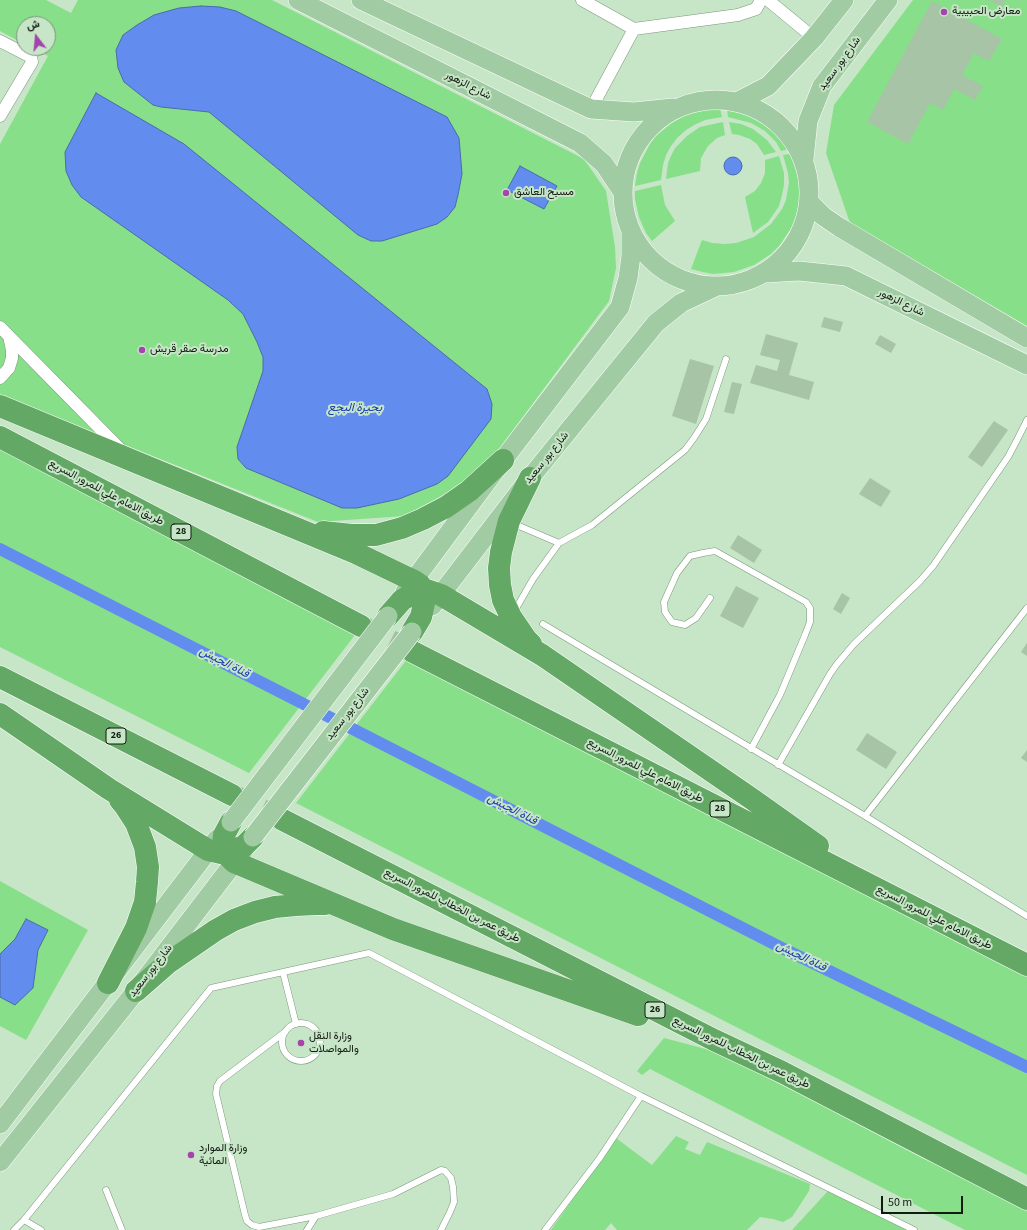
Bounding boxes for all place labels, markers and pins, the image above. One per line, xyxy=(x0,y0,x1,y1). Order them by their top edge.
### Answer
place label: معارض الحبيبية xyxy=(952,5,1020,19)
marker: معارض الحبيبية xyxy=(939,7,949,17)
place label: مسبح العاشق xyxy=(514,186,574,200)
marker: مسبح العاشق xyxy=(501,188,511,198)
place label: مدرسة صقر قريش xyxy=(150,343,229,357)
marker: مدرسة صقر قريش xyxy=(137,345,147,355)
place label: وزارة النقل والمواصلات xyxy=(309,1030,359,1056)
marker: وزارة النقل والمواصلات xyxy=(296,1038,306,1048)
place label: وزارة الموارد المائية xyxy=(199,1142,247,1168)
marker: وزارة الموارد المائية xyxy=(186,1150,196,1160)

